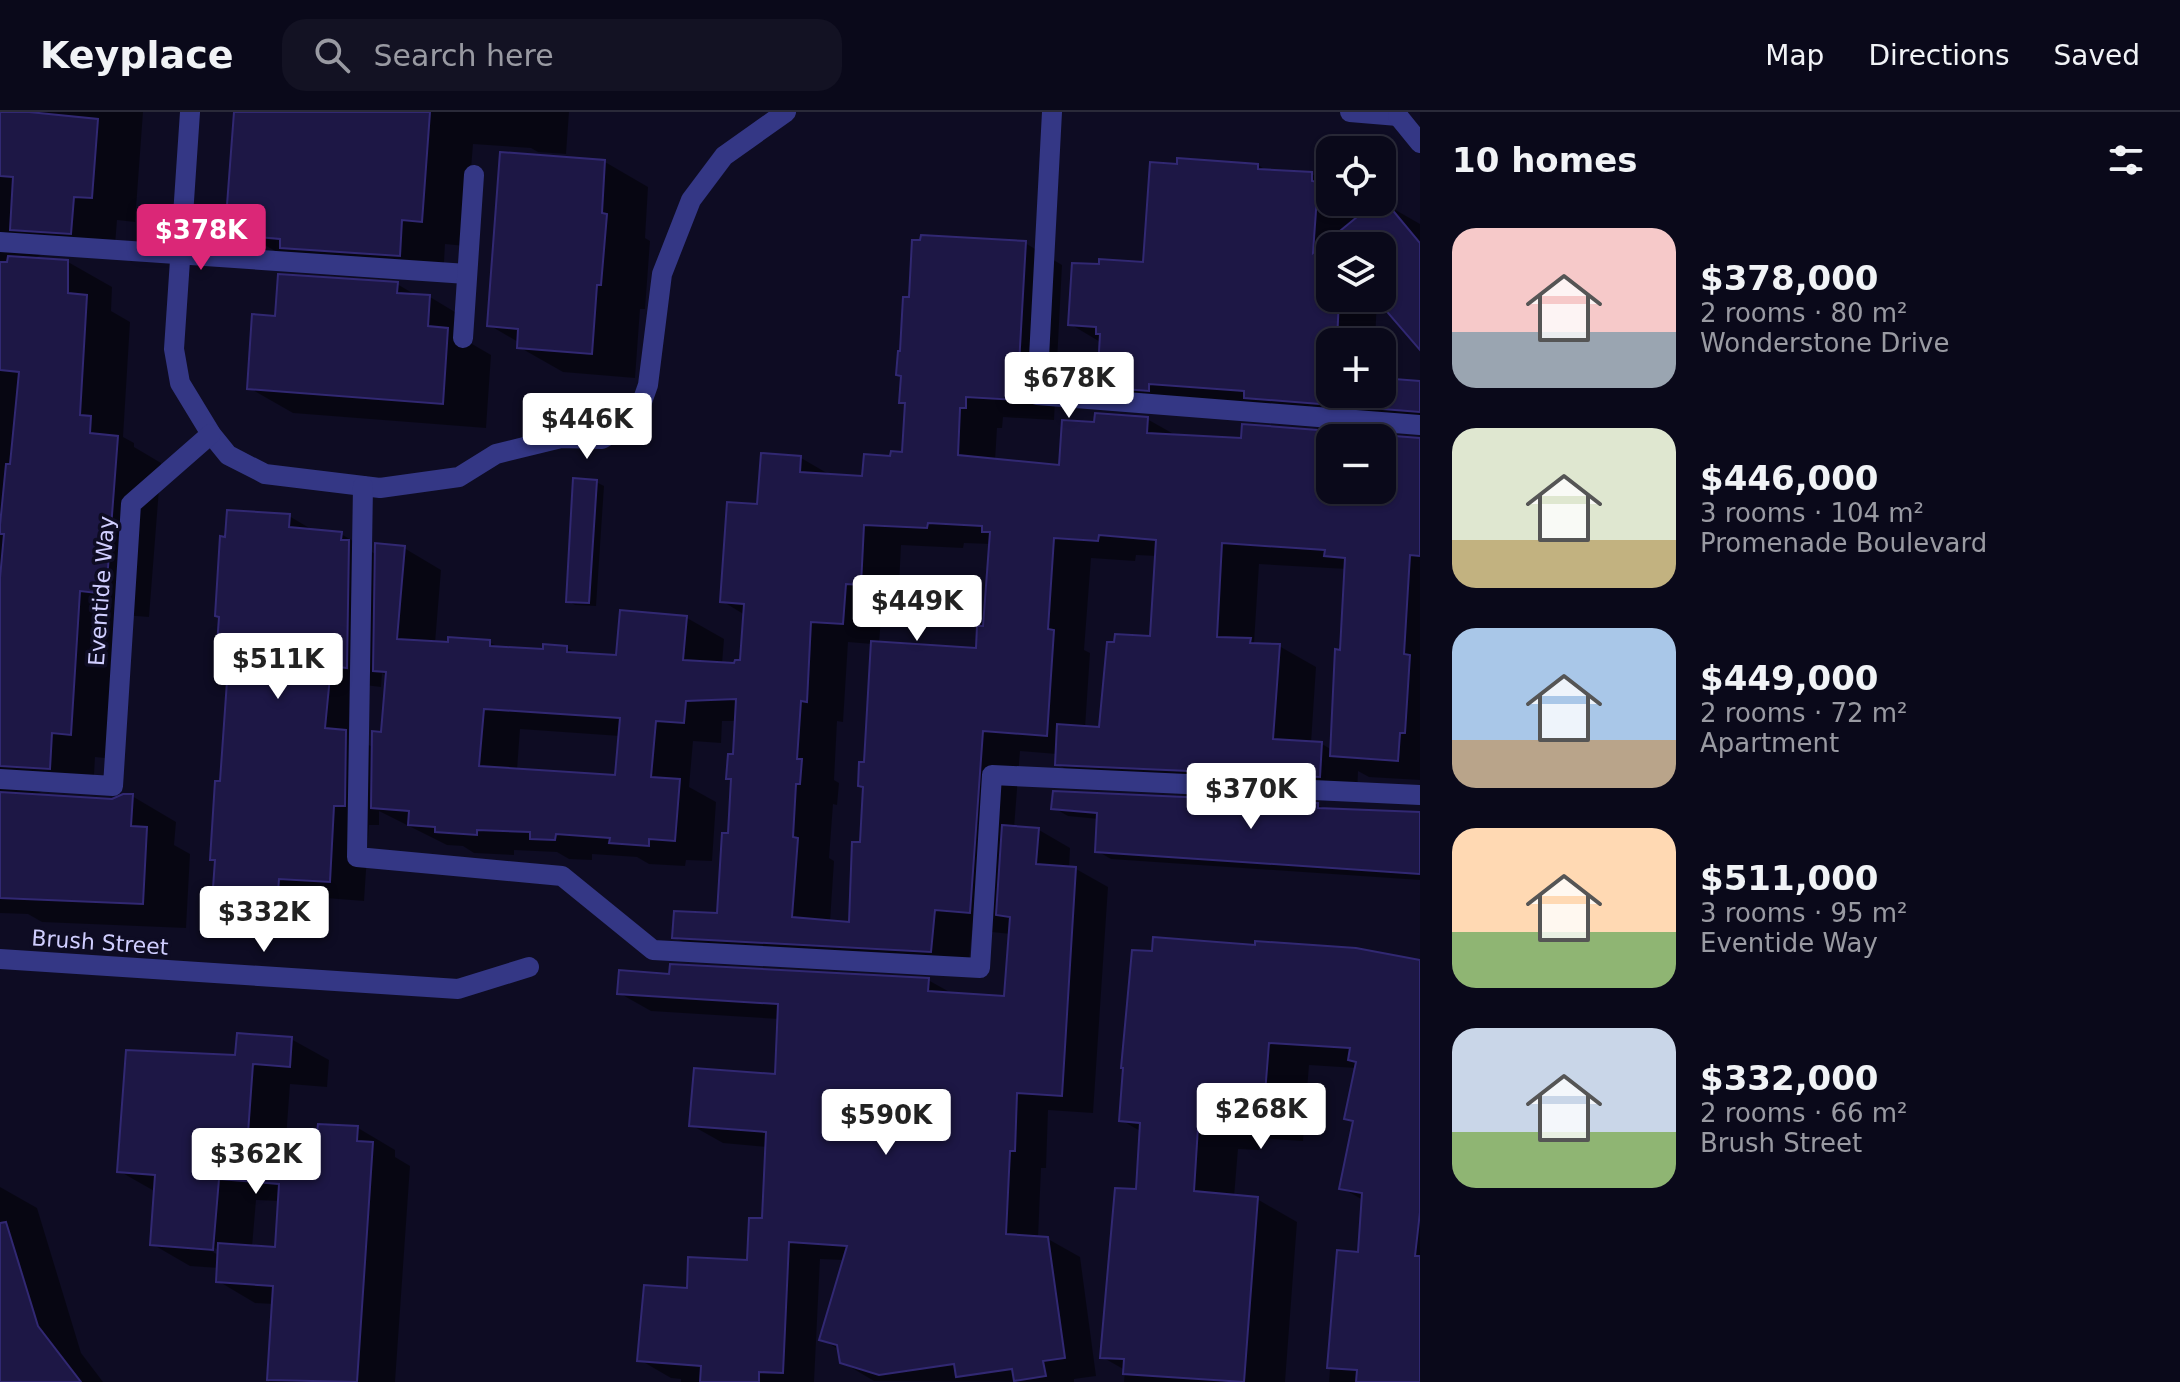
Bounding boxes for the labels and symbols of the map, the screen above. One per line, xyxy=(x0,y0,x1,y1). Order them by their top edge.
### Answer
pin: $378K xyxy=(145,204,257,272)
pin: $678K xyxy=(1013,352,1125,420)
pin: $446K xyxy=(531,393,643,461)
street label: Eventide Way xyxy=(84,515,119,667)
pin: $449K xyxy=(861,575,973,643)
pin: $511K xyxy=(222,633,334,701)
pin: $370K xyxy=(1195,763,1307,831)
pin: $332K xyxy=(208,886,320,954)
street label: Brush Street xyxy=(31,925,170,960)
pin: $268K xyxy=(1205,1083,1317,1151)
pin: $590K xyxy=(830,1089,942,1157)
pin: $362K xyxy=(200,1128,312,1196)

